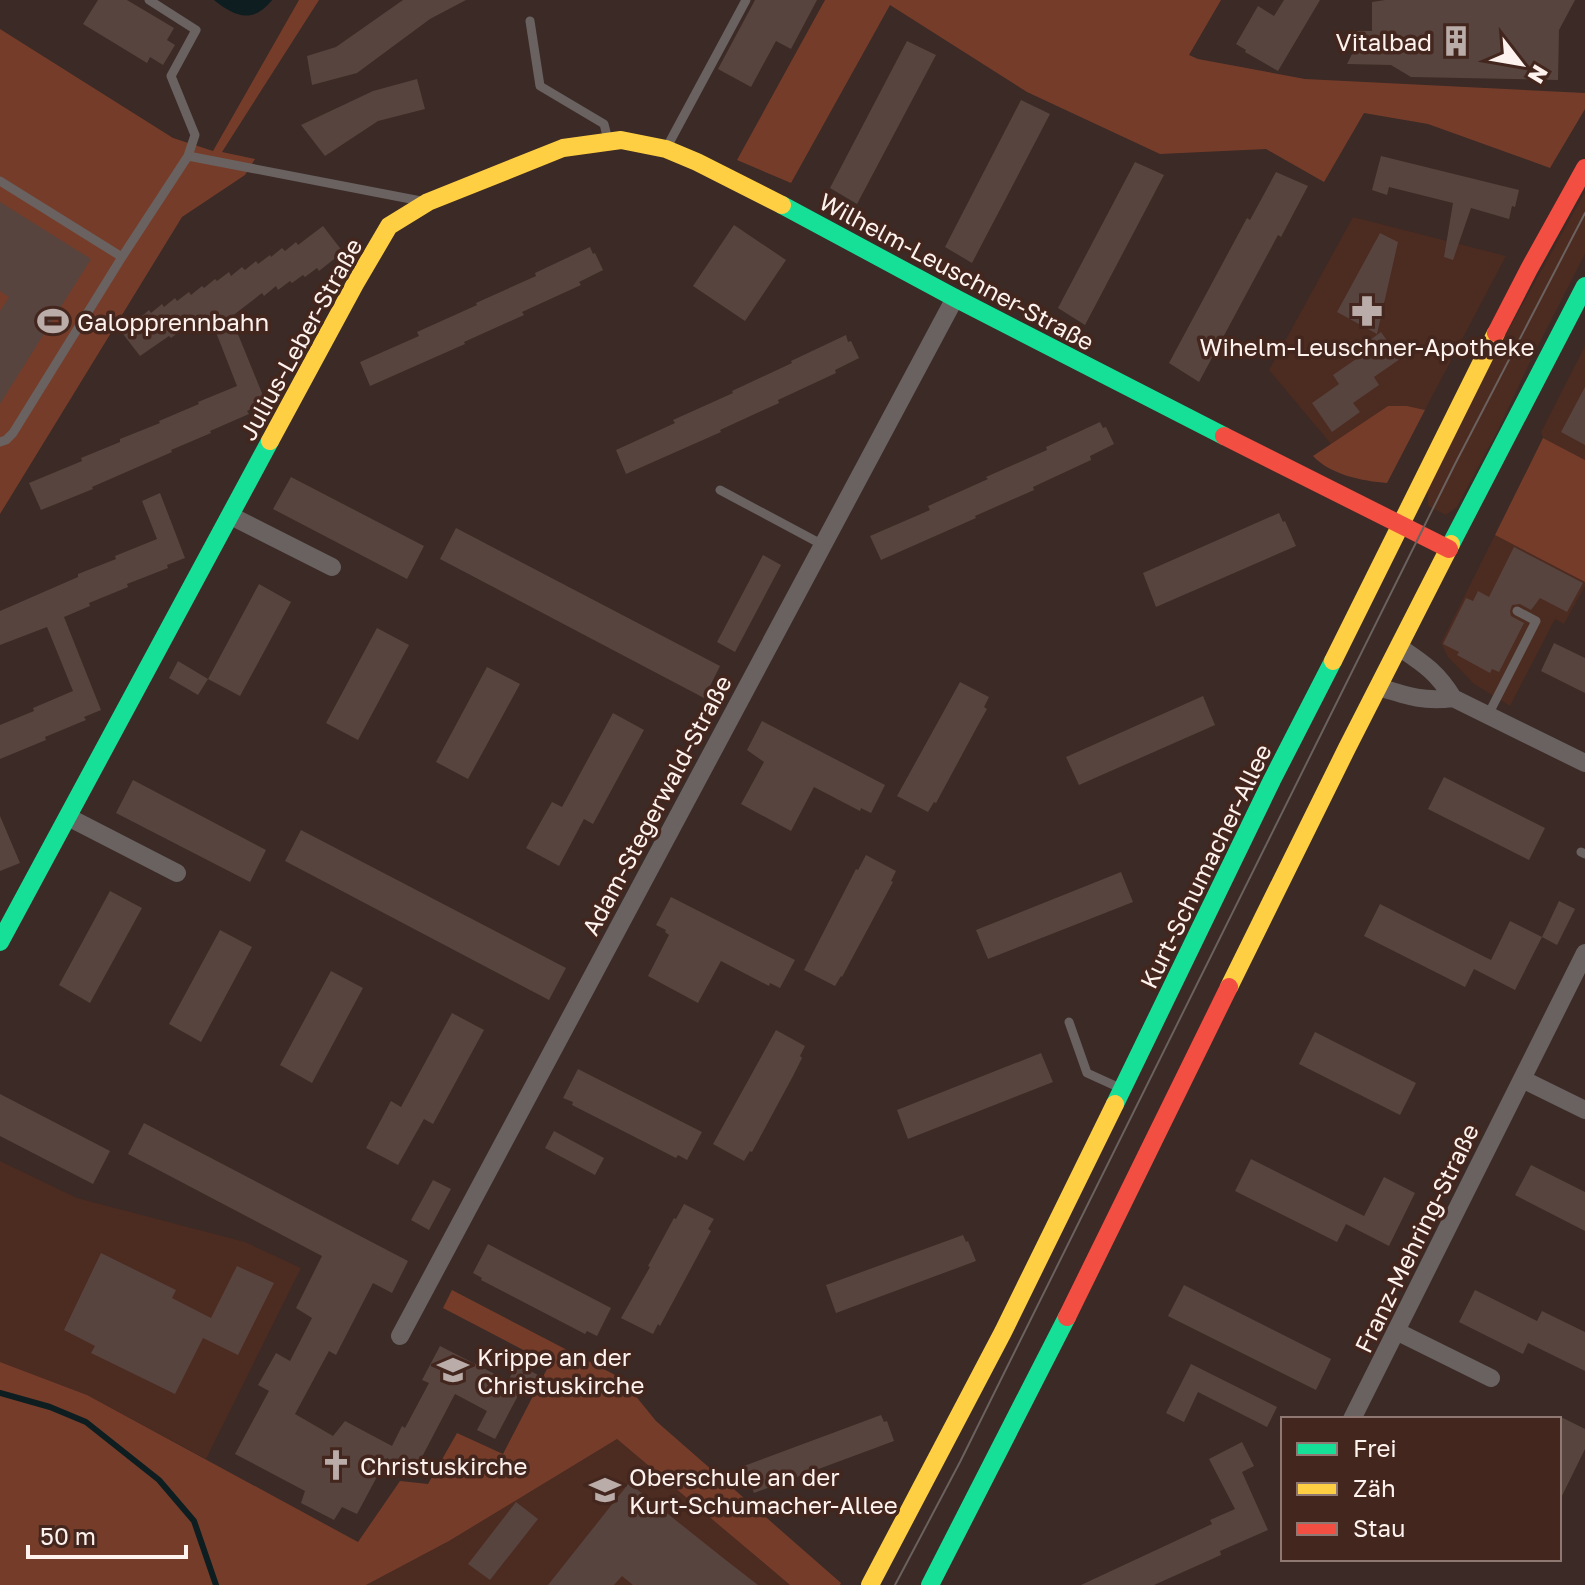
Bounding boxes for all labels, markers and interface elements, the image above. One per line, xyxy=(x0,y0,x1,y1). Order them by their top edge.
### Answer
building icon: Vitalbad xyxy=(1439,24,1473,58)
north arrow xyxy=(1481,24,1561,104)
place label: Vitalbad xyxy=(1336,27,1432,56)
text: N xyxy=(1523,60,1554,89)
street label: Wilhelm-Leuschner-Straße xyxy=(815,186,1099,356)
street label: Julius-Leber-Straße xyxy=(232,233,368,445)
pharmacy icon: Wihelm-Leuschner-Apotheke xyxy=(1350,294,1384,328)
sports icon: Galopprennbahn xyxy=(36,304,70,338)
place label: Galopprennbahn xyxy=(77,307,269,336)
place label: Wihelm-Leuschner-Apotheke xyxy=(1200,332,1534,361)
street label: Adam-Stegerwald-Straße xyxy=(575,670,737,940)
street label: Kurt-Schumacher-Allee xyxy=(1133,739,1277,993)
street label: Franz-Mehring-Straße xyxy=(1348,1119,1484,1357)
place label: Krippe an der Christuskirche xyxy=(477,1342,644,1399)
school or university icon: Krippe an der Christuskirche xyxy=(436,1353,470,1387)
legend xyxy=(1281,1417,1561,1561)
text: Frei xyxy=(1353,1433,1397,1462)
church icon: Christuskirche xyxy=(319,1448,353,1482)
place label: Christuskirche xyxy=(360,1451,527,1480)
place label: Oberschule an der Kurt-Schumacher-Allee xyxy=(629,1462,898,1519)
school or university icon: Oberschule an der Kurt-Schumacher-Allee xyxy=(588,1473,622,1507)
text: Zäh xyxy=(1353,1473,1396,1502)
scale bar xyxy=(28,1509,186,1559)
text: Stau xyxy=(1353,1513,1406,1542)
text: 50 m xyxy=(40,1521,96,1550)

